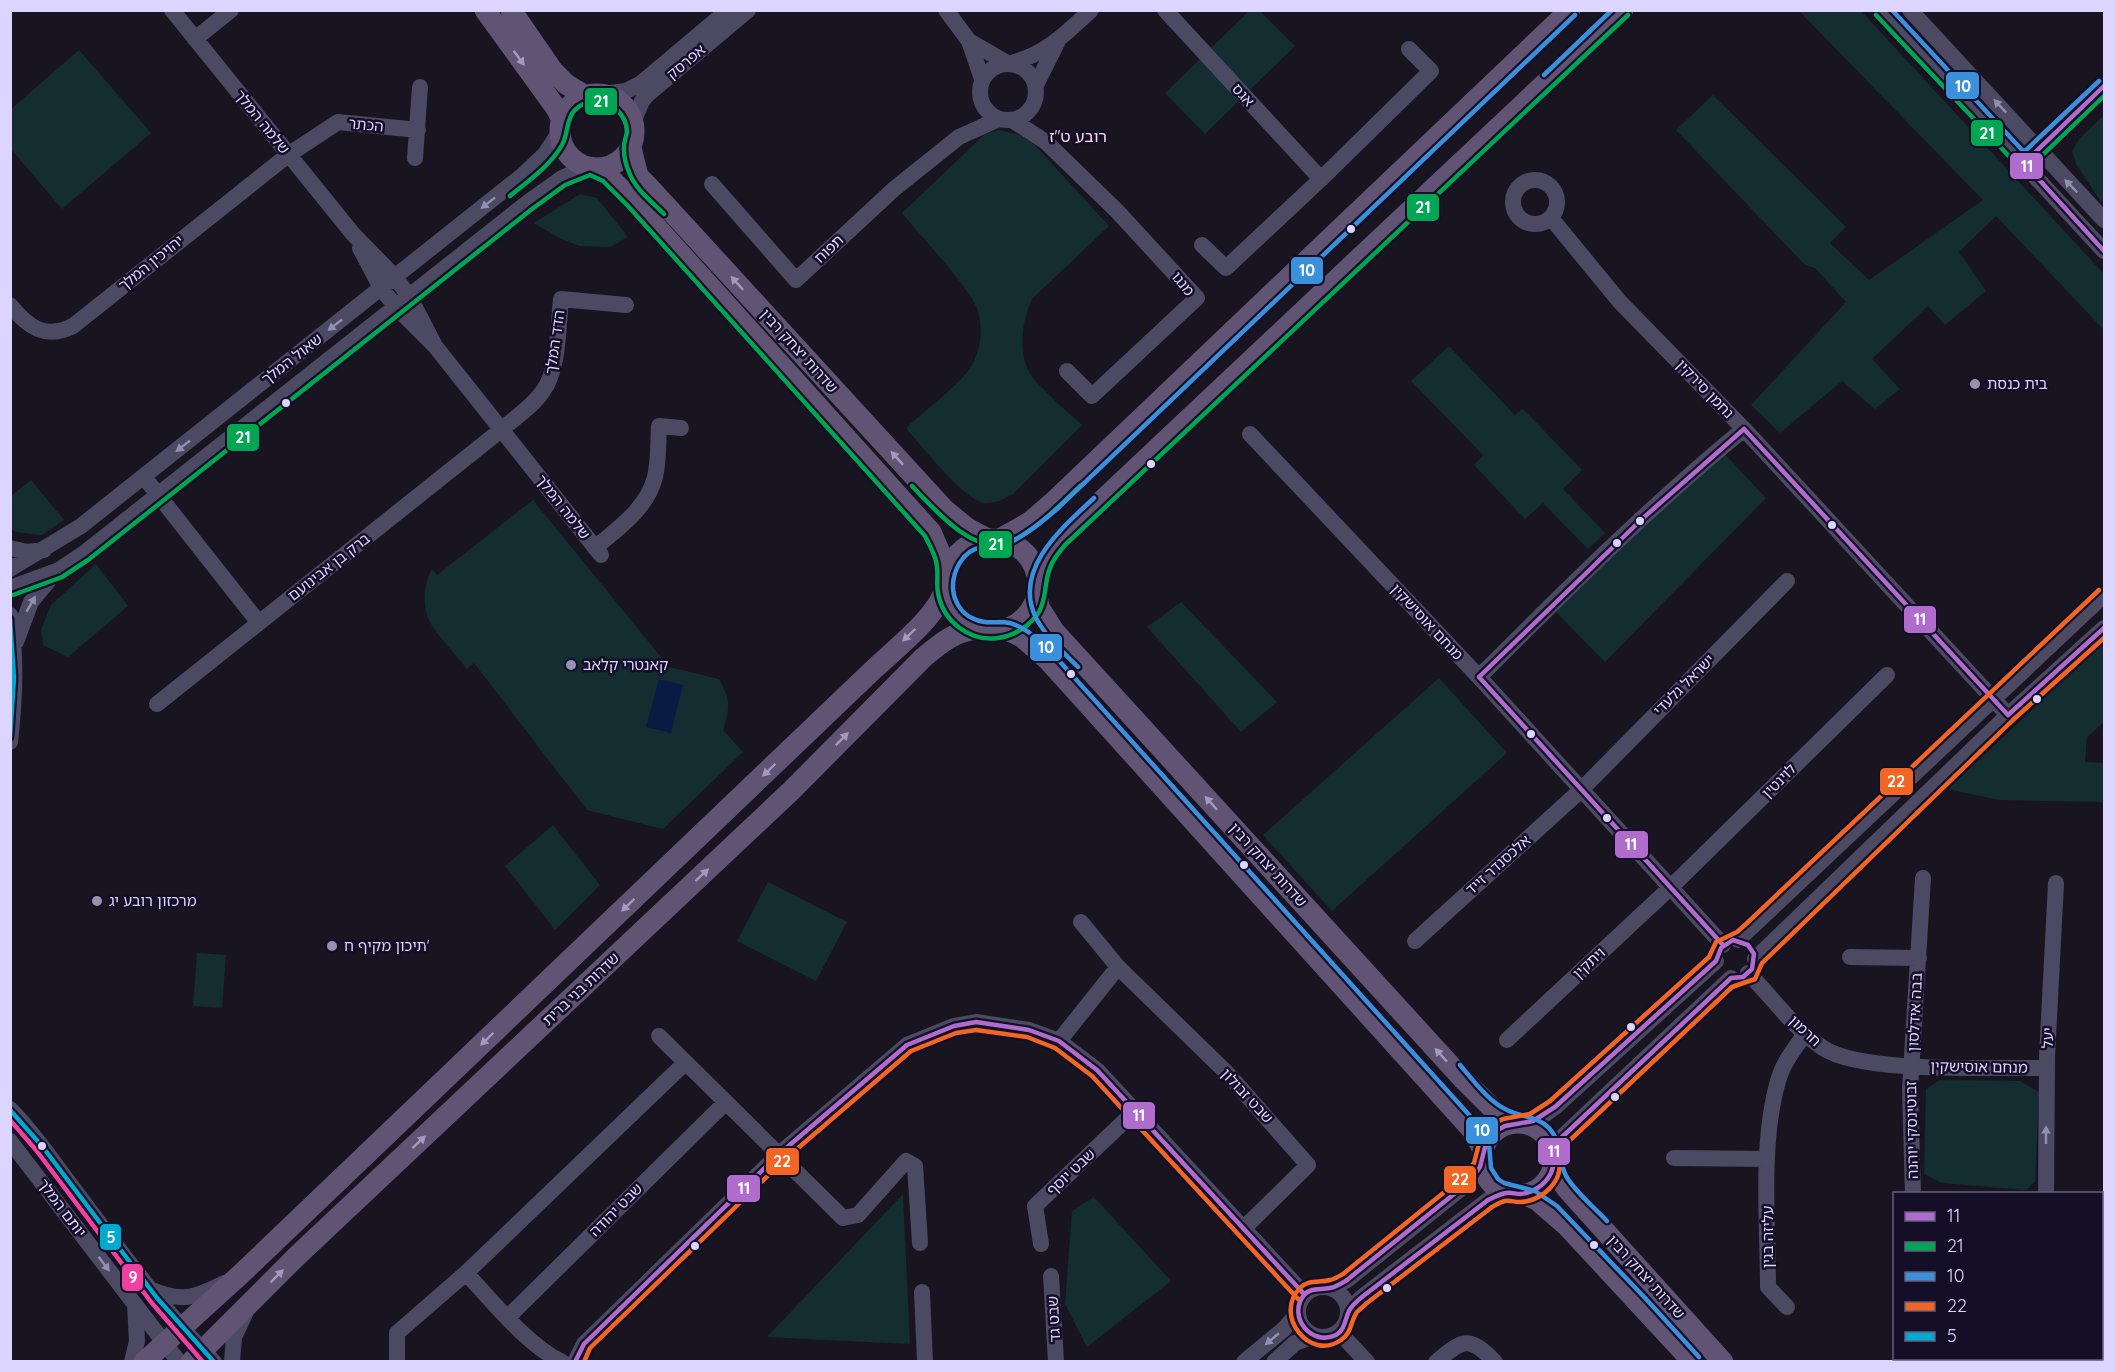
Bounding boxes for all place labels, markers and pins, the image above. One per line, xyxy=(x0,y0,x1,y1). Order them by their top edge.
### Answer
unlabelled marker xyxy=(1345,223,1357,235)
place label: בית כנסת xyxy=(1987,374,2048,393)
marker: בית כנסת xyxy=(1968,377,1982,391)
unlabelled marker xyxy=(280,397,292,409)
unlabelled marker xyxy=(1145,458,1157,470)
unlabelled marker xyxy=(1634,515,1646,527)
unlabelled marker xyxy=(1826,519,1838,531)
unlabelled marker xyxy=(1611,537,1623,549)
place label: קאנטרי קלאב xyxy=(583,655,668,674)
marker: קאנטרי קלאב xyxy=(564,658,578,672)
unlabelled marker xyxy=(1065,668,1077,680)
unlabelled marker xyxy=(2031,693,2043,705)
unlabelled marker xyxy=(1525,728,1537,740)
unlabelled marker xyxy=(1601,812,1613,824)
unlabelled marker xyxy=(1238,859,1250,871)
place label: מרכזון רובע יג xyxy=(109,891,197,910)
marker: מרכזון רובע יג xyxy=(90,894,104,908)
place label: תיכון מקיף ח' xyxy=(344,936,430,955)
marker: תיכון מקיף ח' xyxy=(325,939,339,953)
unlabelled marker xyxy=(1625,1021,1637,1033)
unlabelled marker xyxy=(1609,1091,1621,1103)
unlabelled marker xyxy=(36,1140,48,1152)
unlabelled marker xyxy=(1588,1239,1600,1251)
unlabelled marker xyxy=(689,1240,701,1252)
unlabelled marker xyxy=(1381,1282,1393,1294)

